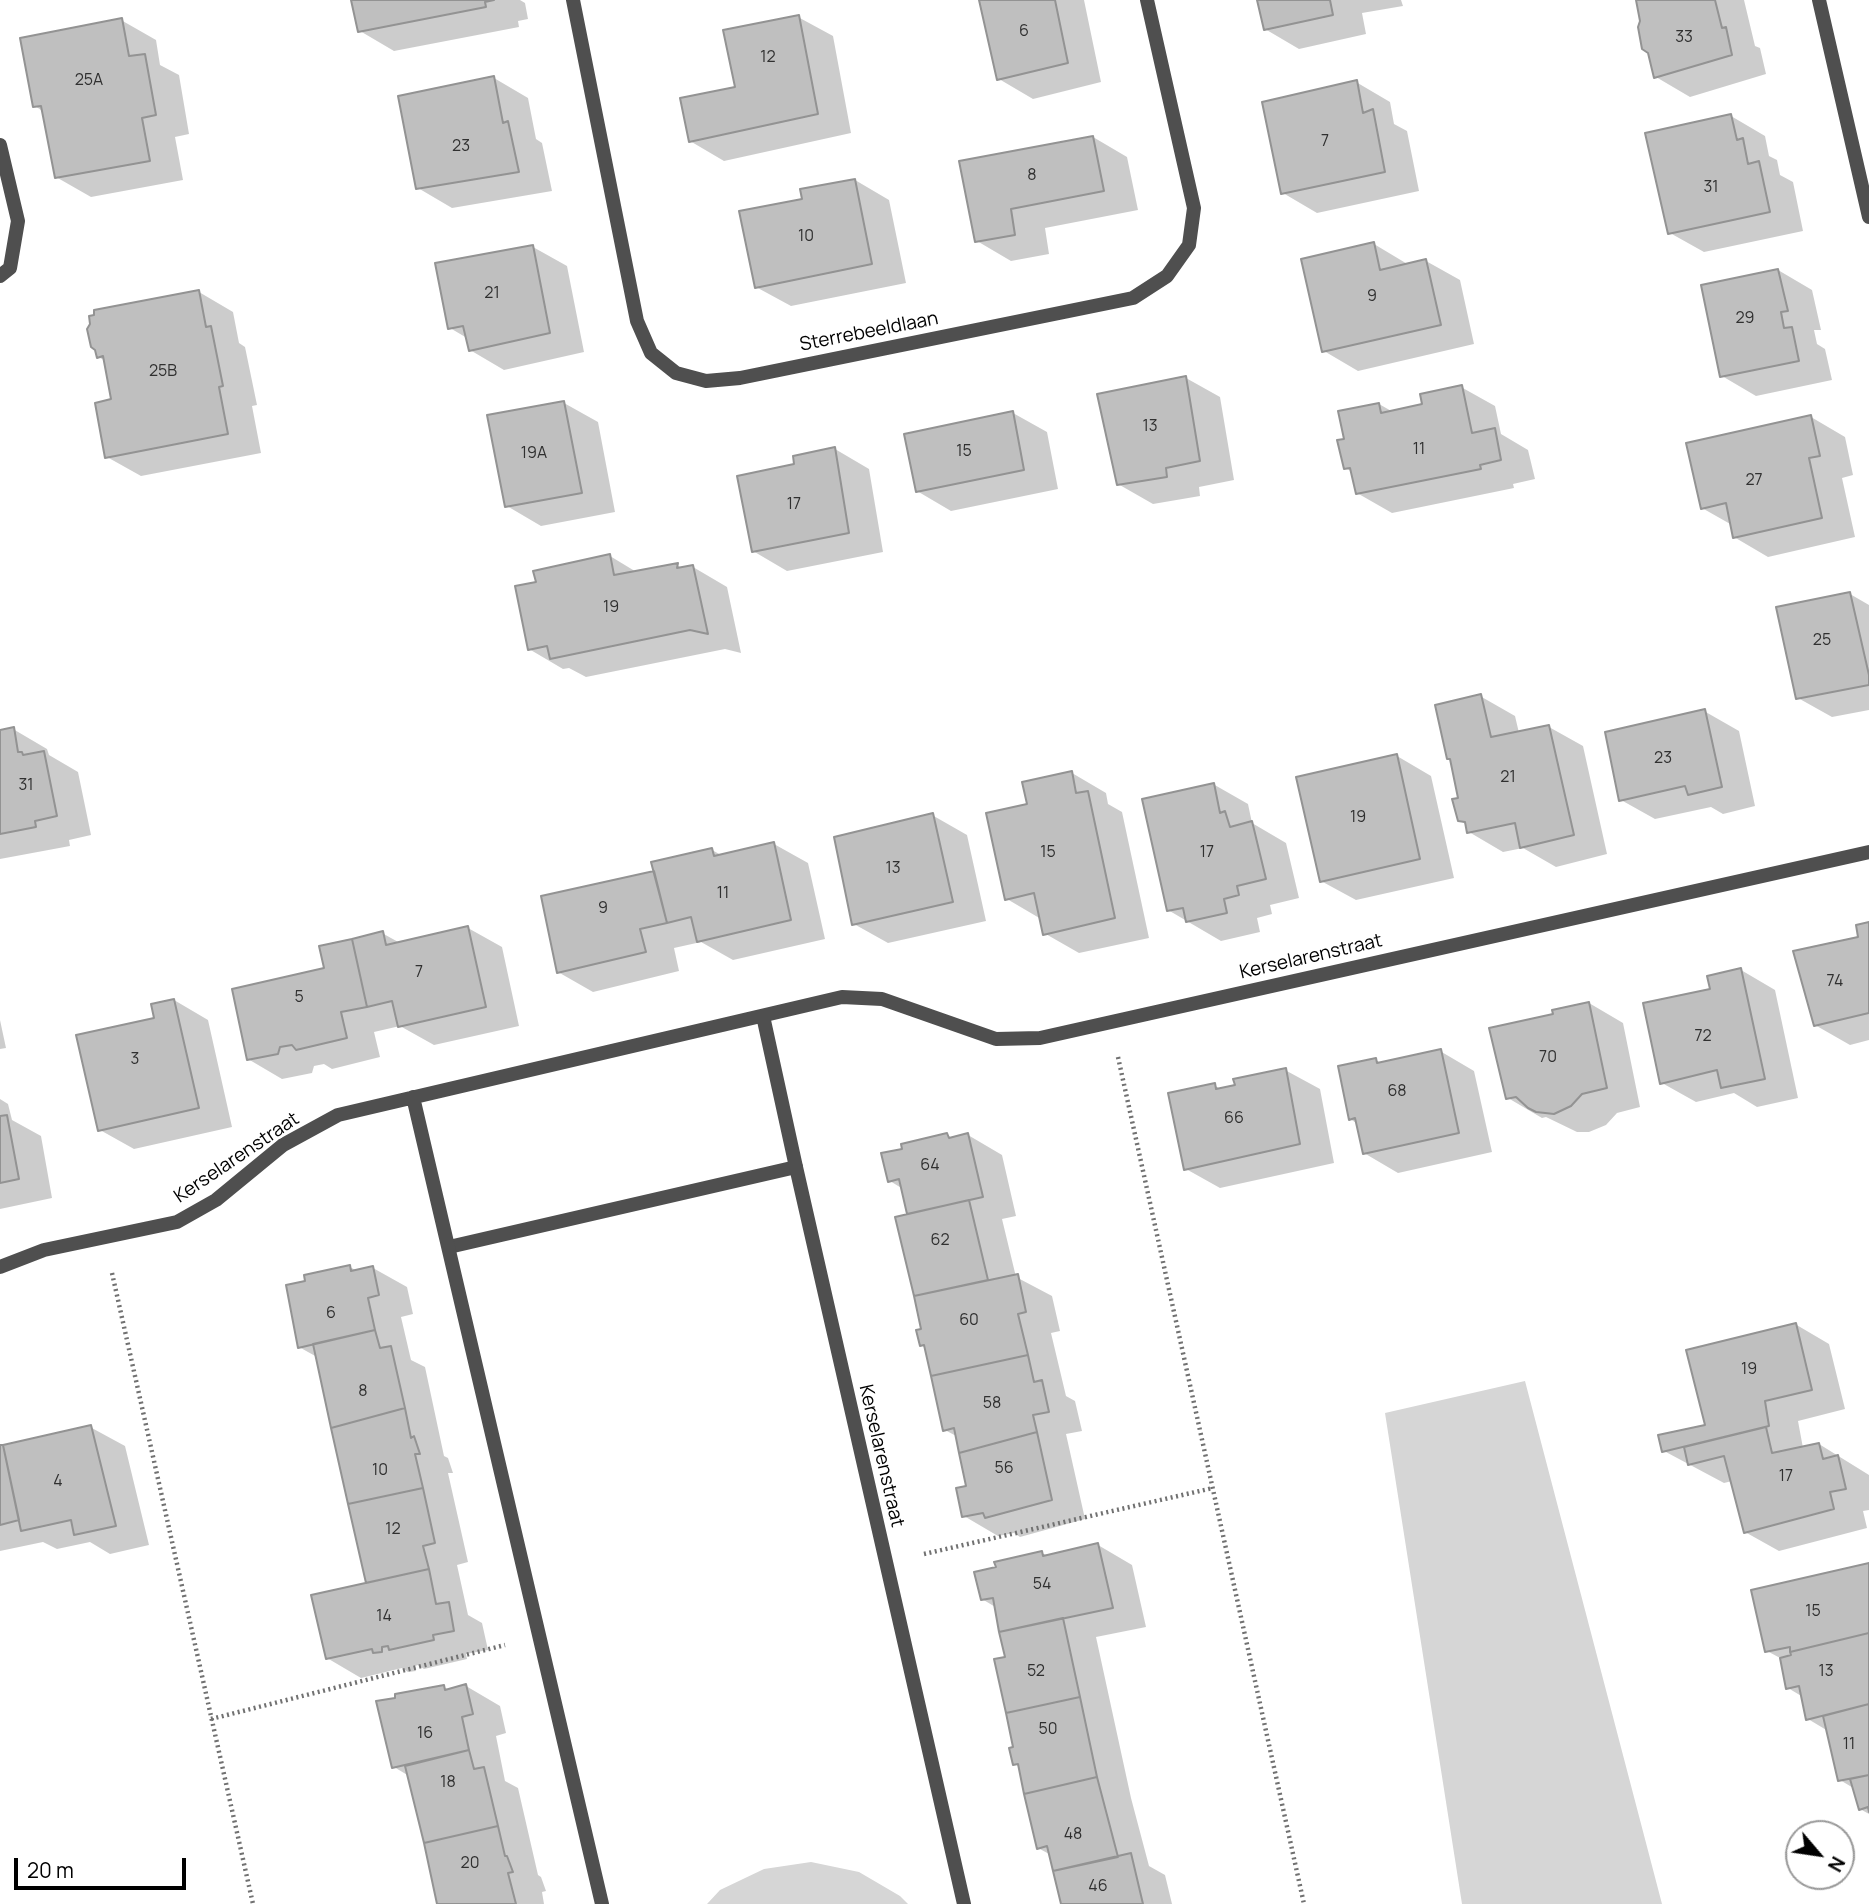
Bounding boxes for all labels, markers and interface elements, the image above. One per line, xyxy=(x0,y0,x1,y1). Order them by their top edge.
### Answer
house number: 6 xyxy=(1019,22,1029,42)
house number: 33 xyxy=(1675,28,1693,48)
house number: 12 xyxy=(760,48,776,68)
house number: 25A xyxy=(75,71,103,91)
house number: 7 xyxy=(1321,132,1329,152)
house number: 23 xyxy=(452,137,470,157)
house number: 8 xyxy=(1027,166,1037,186)
house number: 31 xyxy=(1703,178,1719,198)
house number: 10 xyxy=(798,227,814,247)
house number: 21 xyxy=(484,284,500,304)
house number: 9 xyxy=(1367,287,1377,307)
street label: Sterrebeeldlaan xyxy=(798,307,940,357)
house number: 29 xyxy=(1735,309,1755,329)
house number: 25B xyxy=(149,362,177,382)
house number: 13 xyxy=(1142,417,1158,437)
house number: 11 xyxy=(1413,440,1425,460)
house number: 15 xyxy=(956,442,972,462)
house number: 19A xyxy=(521,444,547,464)
house number: 27 xyxy=(1745,471,1763,491)
house number: 17 xyxy=(787,495,801,515)
house number: 19 xyxy=(603,598,619,618)
house number: 25 xyxy=(1813,631,1831,651)
house number: 23 xyxy=(1654,749,1672,769)
house number: 21 xyxy=(1500,768,1516,788)
house number: 31 xyxy=(18,776,34,796)
house number: 19 xyxy=(1350,808,1366,828)
house number: 15 xyxy=(1040,843,1056,863)
house number: 17 xyxy=(1200,843,1214,863)
house number: 13 xyxy=(885,859,901,879)
house number: 11 xyxy=(717,884,729,904)
house number: 9 xyxy=(598,899,608,919)
street label: Kerselarenstraat xyxy=(1237,930,1385,984)
house number: 7 xyxy=(415,963,423,983)
house number: 74 xyxy=(1827,972,1843,992)
house number: 5 xyxy=(294,988,304,1008)
house number: 72 xyxy=(1694,1027,1712,1047)
house number: 70 xyxy=(1539,1048,1557,1068)
house number: 3 xyxy=(131,1050,139,1070)
house number: 68 xyxy=(1387,1082,1407,1102)
street label: Kerselarenstraat xyxy=(170,1108,304,1208)
house number: 66 xyxy=(1224,1109,1244,1129)
house number: 64 xyxy=(920,1156,940,1176)
house number: 62 xyxy=(930,1231,950,1251)
house number: 6 xyxy=(326,1304,336,1324)
house number: 60 xyxy=(959,1311,979,1331)
house number: 19 xyxy=(1741,1360,1757,1380)
house number: 8 xyxy=(358,1382,368,1402)
street label: Kerselarenstraat xyxy=(854,1382,908,1530)
house number: 58 xyxy=(983,1394,1001,1414)
house number: 56 xyxy=(994,1459,1014,1479)
house number: 10 xyxy=(372,1461,388,1481)
house number: 17 xyxy=(1779,1467,1793,1487)
house number: 4 xyxy=(53,1472,63,1492)
house number: 12 xyxy=(385,1520,401,1540)
house number: 54 xyxy=(1033,1575,1051,1595)
house number: 15 xyxy=(1805,1602,1821,1622)
house number: 14 xyxy=(376,1607,392,1627)
house number: 52 xyxy=(1027,1662,1045,1682)
house number: 13 xyxy=(1818,1662,1834,1682)
house number: 50 xyxy=(1039,1720,1057,1740)
house number: 16 xyxy=(417,1724,433,1744)
house number: 11 xyxy=(1843,1735,1855,1755)
house number: 18 xyxy=(440,1773,456,1793)
north arrow xyxy=(1785,1820,1855,1890)
house number: 48 xyxy=(1064,1825,1082,1845)
scale bar xyxy=(18,1844,189,1888)
text: N xyxy=(1822,1852,1851,1876)
house number: 20 xyxy=(461,1854,479,1874)
text: 20 m xyxy=(27,1856,74,1884)
house number: 46 xyxy=(1088,1877,1108,1897)

